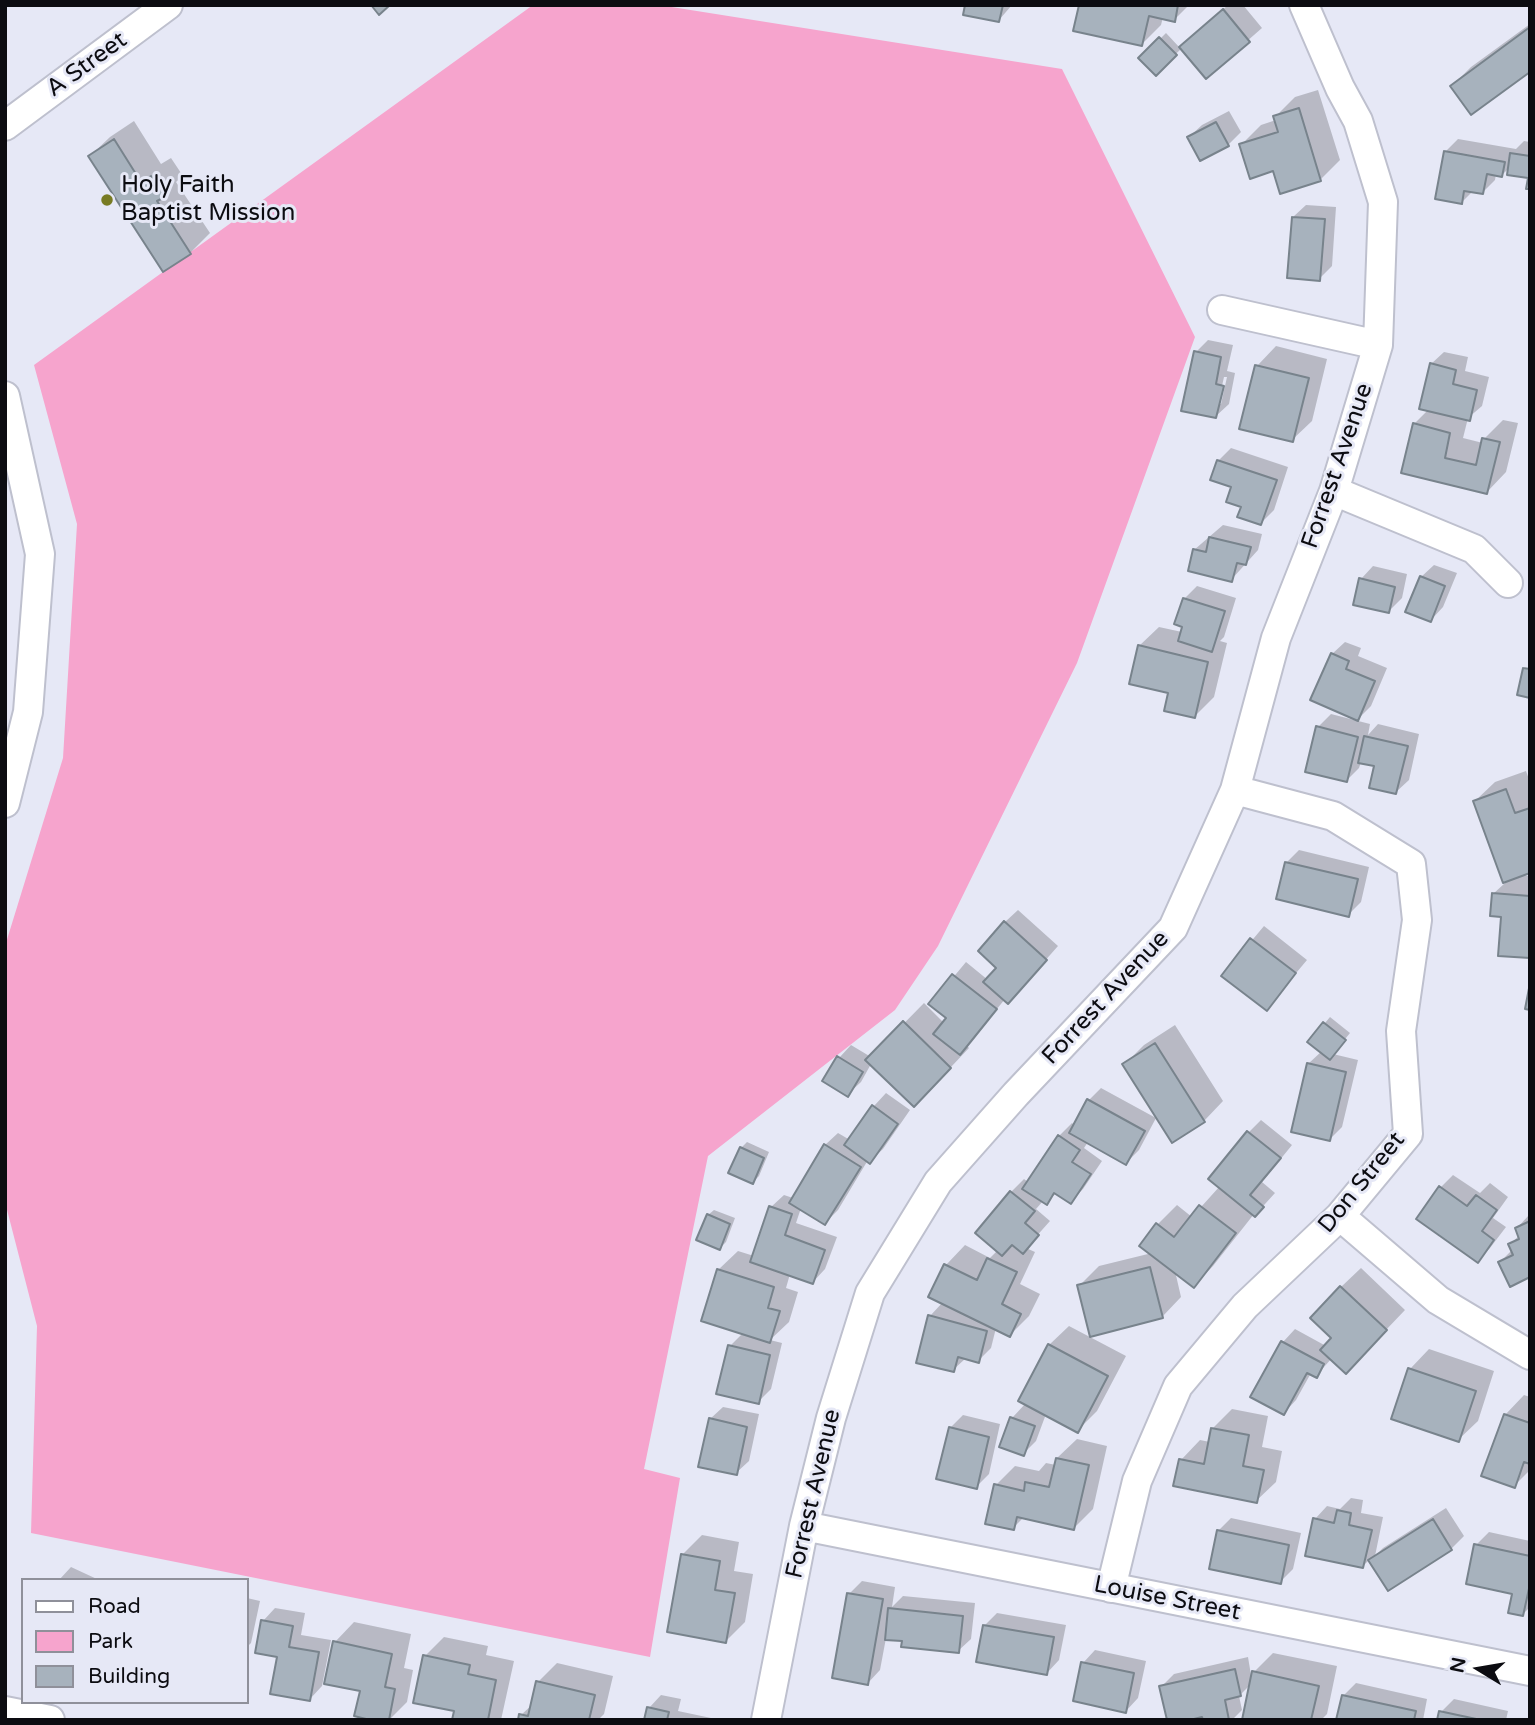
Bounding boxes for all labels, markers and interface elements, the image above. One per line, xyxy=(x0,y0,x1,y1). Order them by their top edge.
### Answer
street label: A Street xyxy=(41,26,133,104)
place label: Holy Faith Baptist Mission xyxy=(121,172,295,228)
marker: Holy Faith Baptist Mission xyxy=(99,192,115,208)
street label: Forrest Avenue xyxy=(1296,380,1380,552)
street label: Forrest Avenue xyxy=(1037,925,1175,1071)
street label: Don Street xyxy=(1313,1127,1411,1239)
street label: Forrest Avenue xyxy=(781,1407,847,1581)
street label: Louise Street xyxy=(1091,1571,1243,1627)
legend xyxy=(21,1578,248,1704)
text: Road xyxy=(88,1594,141,1619)
text: Park xyxy=(88,1629,133,1654)
north arrow xyxy=(1444,1634,1514,1704)
text: N xyxy=(1446,1655,1471,1675)
text: Building xyxy=(88,1664,170,1689)

